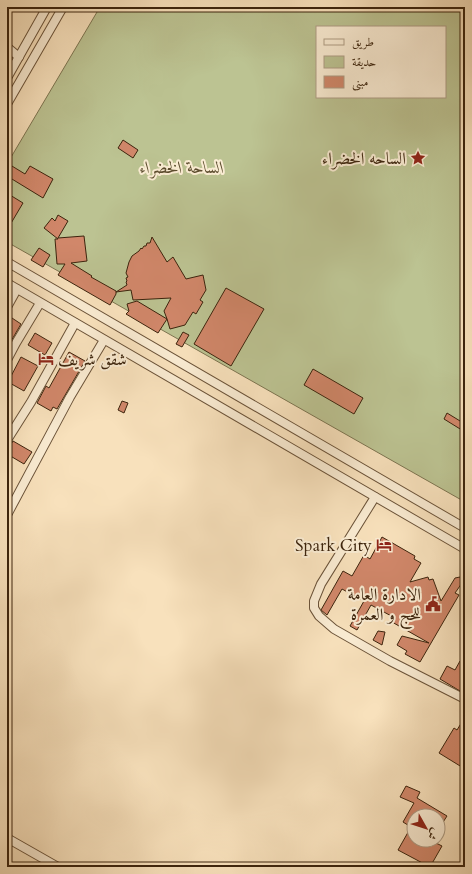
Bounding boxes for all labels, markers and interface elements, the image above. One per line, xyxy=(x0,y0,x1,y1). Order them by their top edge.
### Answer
legend xyxy=(316,26,446,98)
text: طريق xyxy=(352,34,374,50)
text: حديقة xyxy=(352,54,376,70)
text: مبنى xyxy=(352,74,368,91)
place label: الساحه الخضراء xyxy=(322,147,406,170)
place icon: الساحه الخضراء xyxy=(409,149,427,167)
park label: الساحة الخضراء xyxy=(140,156,224,179)
place label: شقق شريف xyxy=(58,348,127,371)
hotel icon: شقق شريف xyxy=(37,350,55,368)
place label: Spark City xyxy=(295,534,372,557)
hotel icon: Spark City xyxy=(375,536,393,554)
place label: الادارة العامة للحج و العمرة xyxy=(348,583,421,630)
public building icon: الادارة العامة للحج و العمرة xyxy=(424,595,442,613)
north arrow xyxy=(406,808,446,848)
text: ش xyxy=(424,825,443,843)

